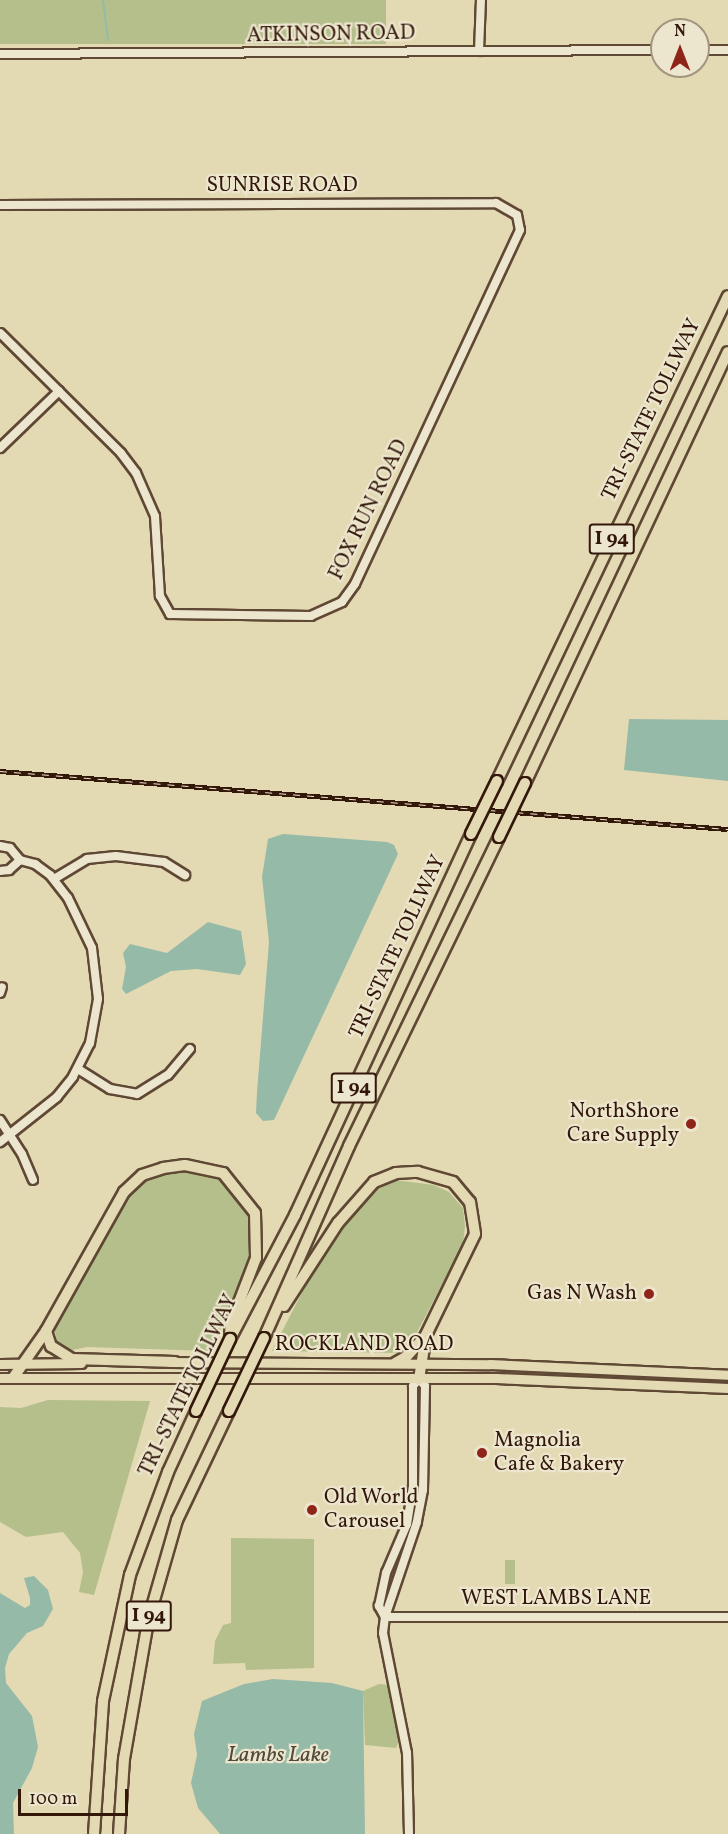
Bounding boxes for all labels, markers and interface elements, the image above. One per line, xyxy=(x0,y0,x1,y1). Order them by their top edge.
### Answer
north arrow xyxy=(650,18,710,78)
street label: ATKINSON ROAD xyxy=(247,21,415,49)
text: N xyxy=(674,21,686,43)
street label: SUNRISE ROAD xyxy=(207,173,357,199)
street label: TRI-STATE TOLLWAY xyxy=(597,315,707,505)
street label: FOX RUN ROAD xyxy=(324,436,414,584)
road number: I 94 xyxy=(588,522,636,556)
street label: TRI-STATE TOLLWAY xyxy=(344,851,452,1043)
road number: I 94 xyxy=(330,1071,378,1105)
place label: NorthShore Care Supply xyxy=(567,1099,679,1149)
marker: NorthShore Care Supply xyxy=(684,1117,698,1131)
place label: Gas N Wash xyxy=(527,1281,637,1307)
marker: Gas N Wash xyxy=(642,1287,656,1301)
street label: TRI-STATE TOLLWAY xyxy=(134,1291,244,1481)
street label: ROCKLAND ROAD xyxy=(275,1332,453,1358)
place label: Magnolia Cafe & Bakery xyxy=(494,1428,624,1478)
marker: Magnolia Cafe & Bakery xyxy=(475,1446,489,1460)
place label: Old World Carousel xyxy=(324,1485,419,1535)
marker: Old World Carousel xyxy=(305,1503,319,1517)
street label: WEST LAMBS LANE xyxy=(461,1586,651,1612)
road number: I 94 xyxy=(125,1599,173,1633)
water label: Lambs Lake xyxy=(227,1743,329,1769)
scale bar xyxy=(21,1777,130,1815)
text: 100 m xyxy=(29,1787,78,1812)

